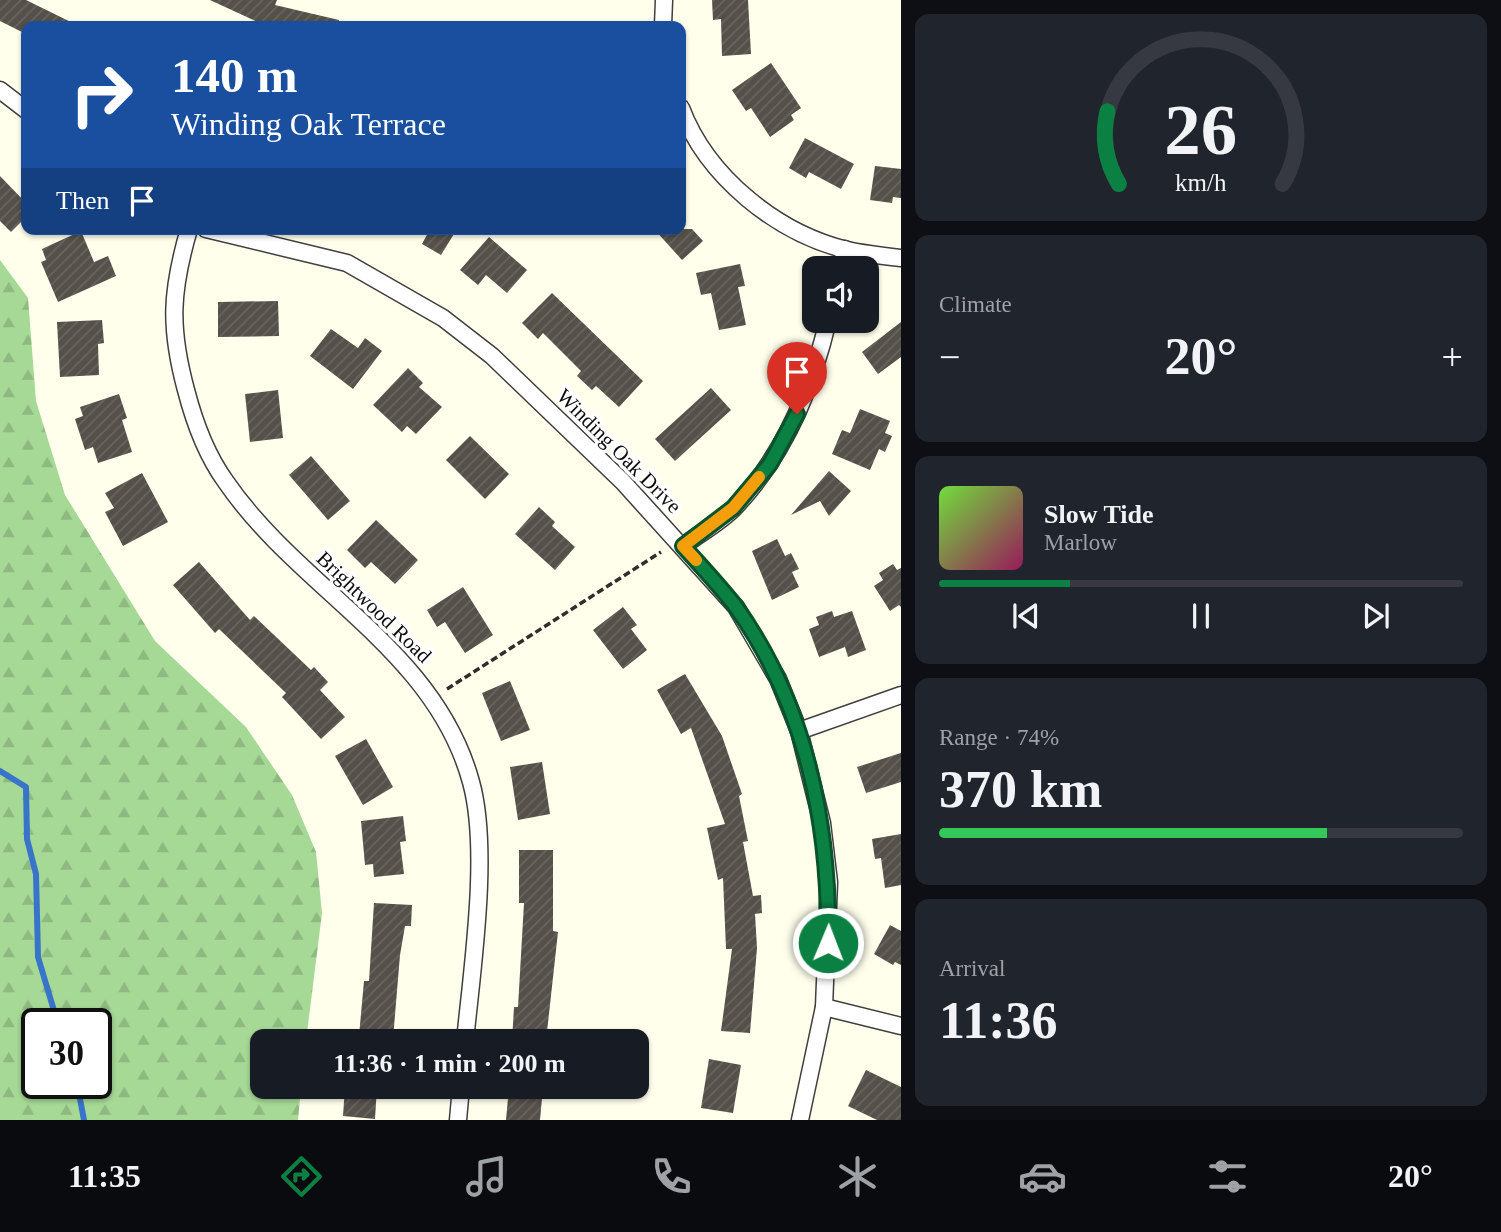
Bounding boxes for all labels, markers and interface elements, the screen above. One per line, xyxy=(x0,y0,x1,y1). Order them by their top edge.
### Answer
text: 140 m xyxy=(171,48,298,103)
icon: right xyxy=(56,49,147,140)
text: 26 xyxy=(1165,89,1237,170)
text: Winding Oak Terrace xyxy=(171,106,446,142)
text: km/h xyxy=(1175,168,1227,195)
icon: arrive xyxy=(123,182,161,220)
text: Then xyxy=(56,186,109,215)
map controls xyxy=(802,256,879,333)
button: sound xyxy=(802,256,879,333)
text: Climate xyxy=(939,292,1012,317)
text: 20° xyxy=(1165,328,1237,385)
text: − xyxy=(939,336,960,378)
text: + xyxy=(1442,336,1463,378)
pin xyxy=(767,342,827,414)
icon: arrive xyxy=(778,353,816,391)
street label: Winding Oak Drive xyxy=(552,384,686,518)
text: Slow Tide xyxy=(1044,500,1154,529)
text: Marlow xyxy=(1044,530,1117,555)
street label: Brightwood Road xyxy=(312,546,437,668)
icon: previous xyxy=(1007,597,1045,635)
icon: pause xyxy=(1182,597,1220,635)
icon: next xyxy=(1357,597,1395,635)
text: Range · 74% xyxy=(939,725,1059,750)
text: 370 km xyxy=(939,761,1102,818)
position arrow xyxy=(791,906,865,980)
text: Arrival xyxy=(939,956,1005,981)
text: 11:36 xyxy=(939,992,1057,1049)
speed limit sign: 30 xyxy=(21,1008,112,1099)
text: 11:36 · 1 min · 200 m xyxy=(333,1049,566,1078)
icon: directions xyxy=(277,1152,326,1201)
icon: music xyxy=(462,1152,511,1201)
icon: phone xyxy=(647,1152,696,1201)
icon: climate xyxy=(833,1152,882,1201)
icon: car xyxy=(1018,1152,1067,1201)
icon: filters xyxy=(1203,1152,1252,1201)
text: 11:35 xyxy=(68,1158,141,1194)
text: 20° xyxy=(1388,1158,1433,1194)

